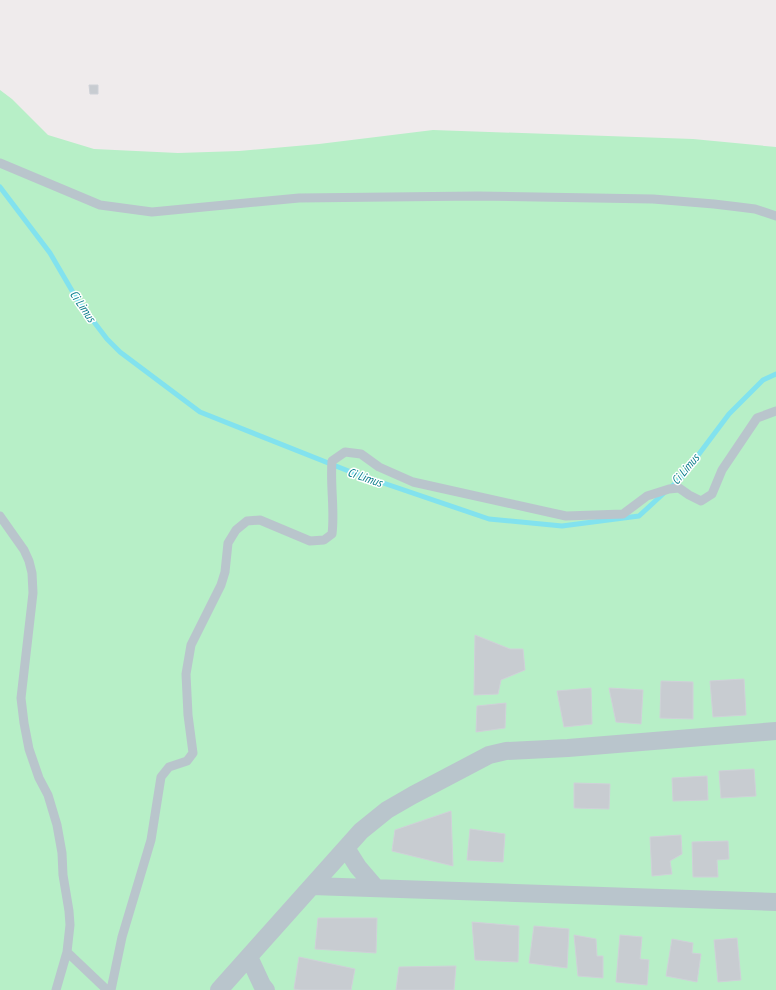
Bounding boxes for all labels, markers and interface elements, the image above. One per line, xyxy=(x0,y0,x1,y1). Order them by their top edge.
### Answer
water label: Ci Limus xyxy=(67,287,100,326)
water label: Ci Limus xyxy=(668,449,703,487)
water label: Ci Limus xyxy=(346,464,386,490)

